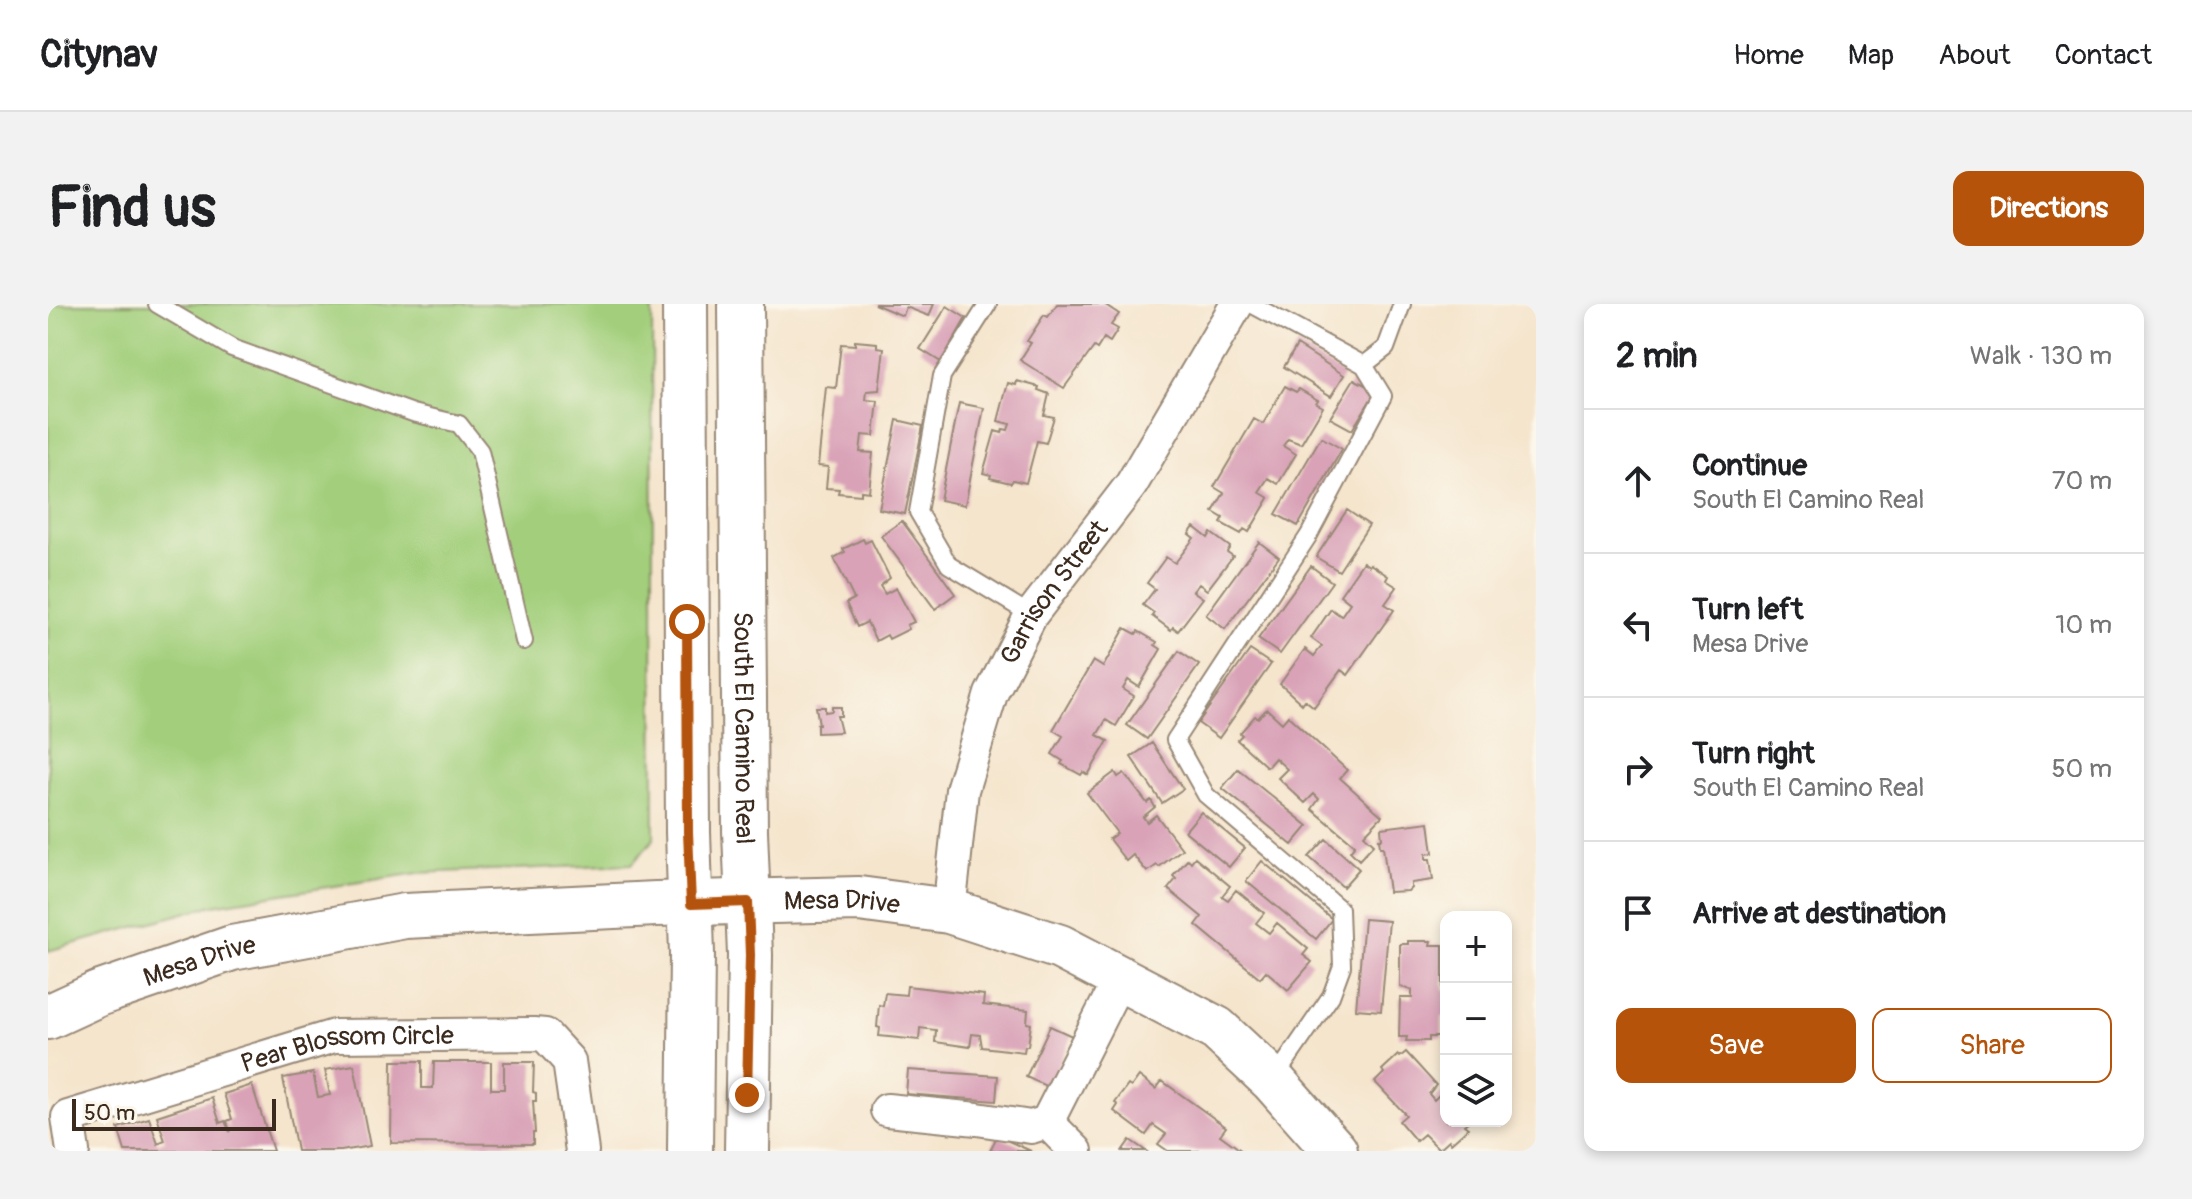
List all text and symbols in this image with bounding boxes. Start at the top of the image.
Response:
text: Citynav [40,31,158,79]
text: Home [1733,38,1804,73]
text: Map [1848,38,1894,73]
text: About [1938,38,2011,73]
text: Contact [2055,38,2152,73]
button: Directions [1953,171,2144,246]
text: Find us [48,174,216,243]
text: 2 min [1616,335,1698,378]
text: Walk · 130 m [1970,340,2112,372]
text: Continue [1692,447,1807,484]
icon: ahead [1616,459,1660,503]
text: 70 m [2052,465,2112,497]
text: South El Camino Real [1692,484,1924,516]
street label: Garrison Street [994,514,1115,670]
text: Turn left [1692,591,1803,628]
icon: left [1616,603,1660,647]
route start [669,604,705,640]
text: 10 m [2055,609,2112,641]
street label: South El Camino Real [726,612,761,845]
text: Mesa Drive [1692,628,1808,660]
text: Turn right [1692,735,1815,772]
icon: right [1616,747,1660,791]
text: 50 m [2051,753,2112,785]
text: South El Camino Real [1692,772,1924,804]
street label: Mesa Drive [783,884,902,921]
icon: arrive [1616,891,1660,935]
text: Arrive at destination [1692,895,1946,932]
map controls [1440,911,1512,1127]
button: + [1440,911,1512,983]
street label: Mesa Drive [139,929,258,994]
button: − [1440,983,1512,1055]
button: Save [1616,1008,1856,1083]
button: Share [1872,1008,2112,1083]
street label: Pear Blossom Circle [237,1020,454,1080]
button: layers [1440,1055,1512,1127]
route end [729,1077,765,1113]
scale bar [72,1095,276,1131]
text: 50 m [84,1099,135,1127]

